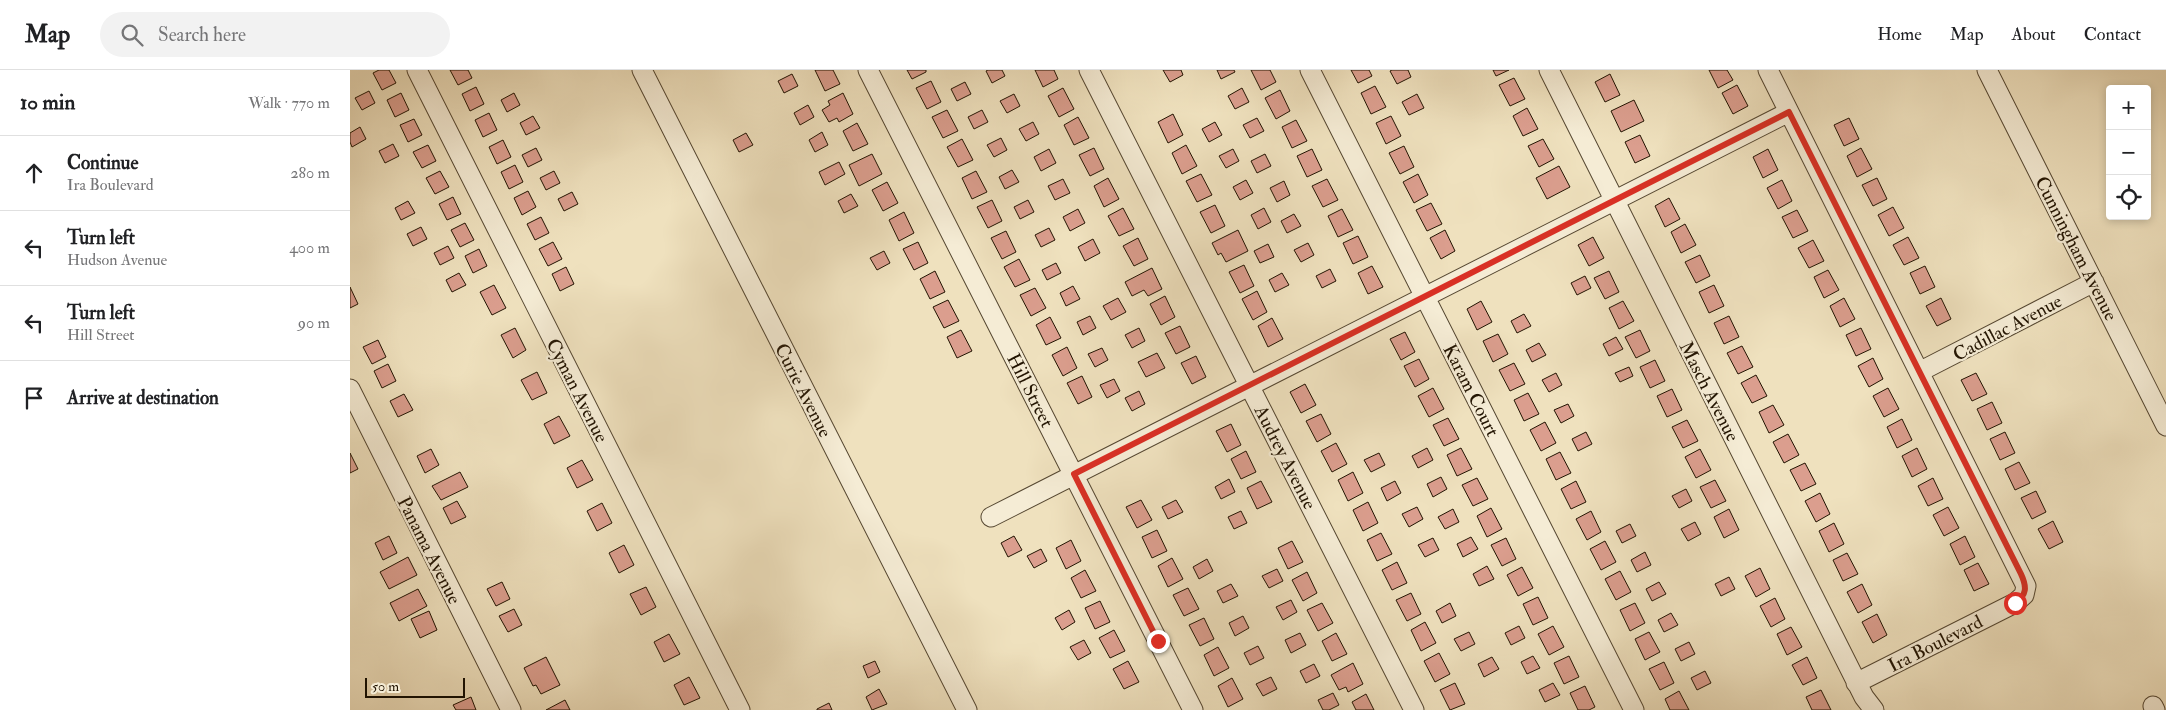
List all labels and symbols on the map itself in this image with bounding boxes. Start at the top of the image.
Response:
street label: Cunningham Avenue [2029,172,2123,325]
street label: Cadillac Avenue [1949,289,2066,367]
street label: Cyman Avenue [541,334,614,446]
street label: Masch Avenue [1674,337,1745,446]
street label: Curie Avenue [769,339,837,442]
street label: Karam Court [1438,340,1505,441]
street label: Hill Street [1001,349,1059,432]
street label: Audrey Avenue [1248,401,1322,514]
street label: Panama Avenue [392,493,467,608]
route start [2004,592,2027,615]
street label: Ira Boulevard [1884,610,1987,678]
route end [1147,630,1170,653]
scale bar [365,675,465,698]

